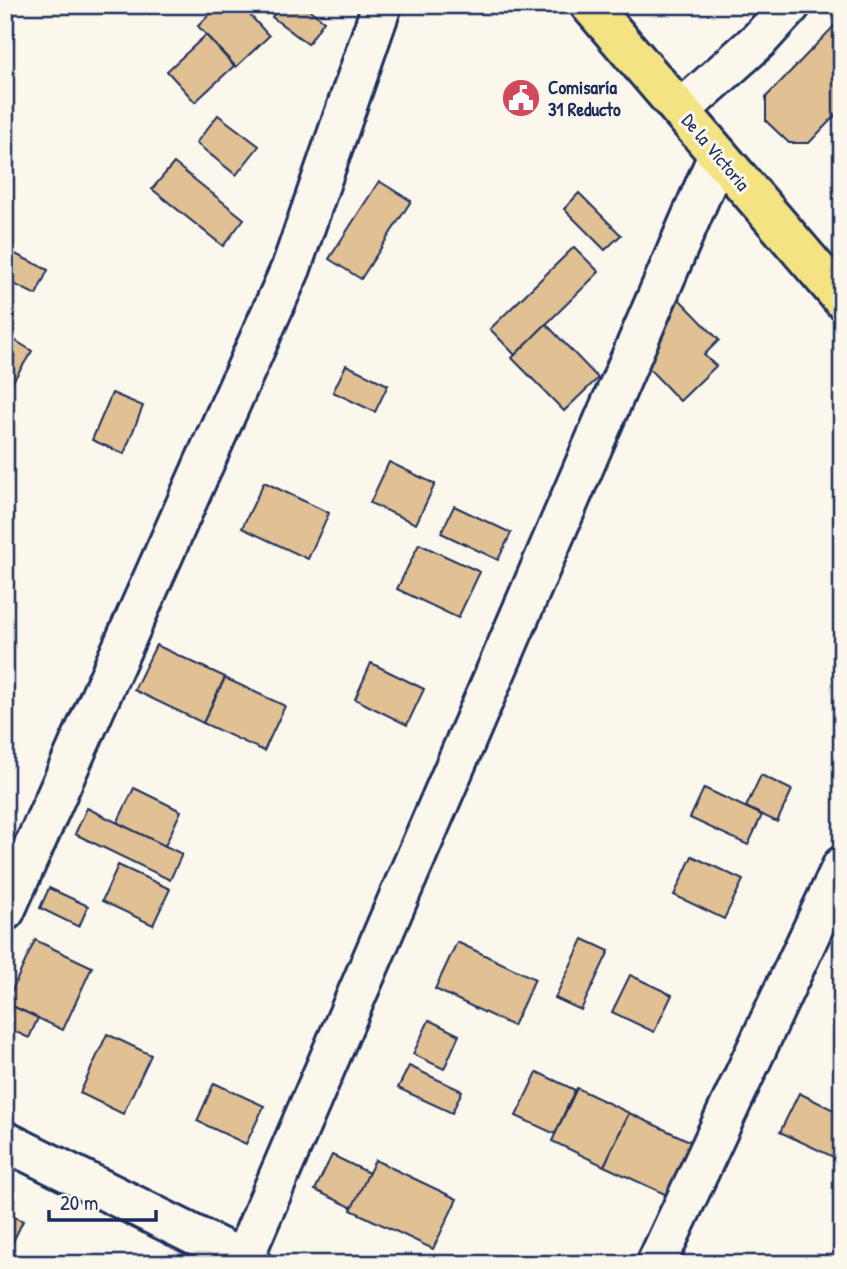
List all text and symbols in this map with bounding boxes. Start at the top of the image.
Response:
place label: Comisaría 31 Reducto [548,74,621,122]
public building icon: Comisaría 31 Reducto [500,77,542,119]
street label: De la Victoria [676,108,756,197]
scale bar [49,1178,156,1222]
text: 20 m [60,1188,98,1217]

